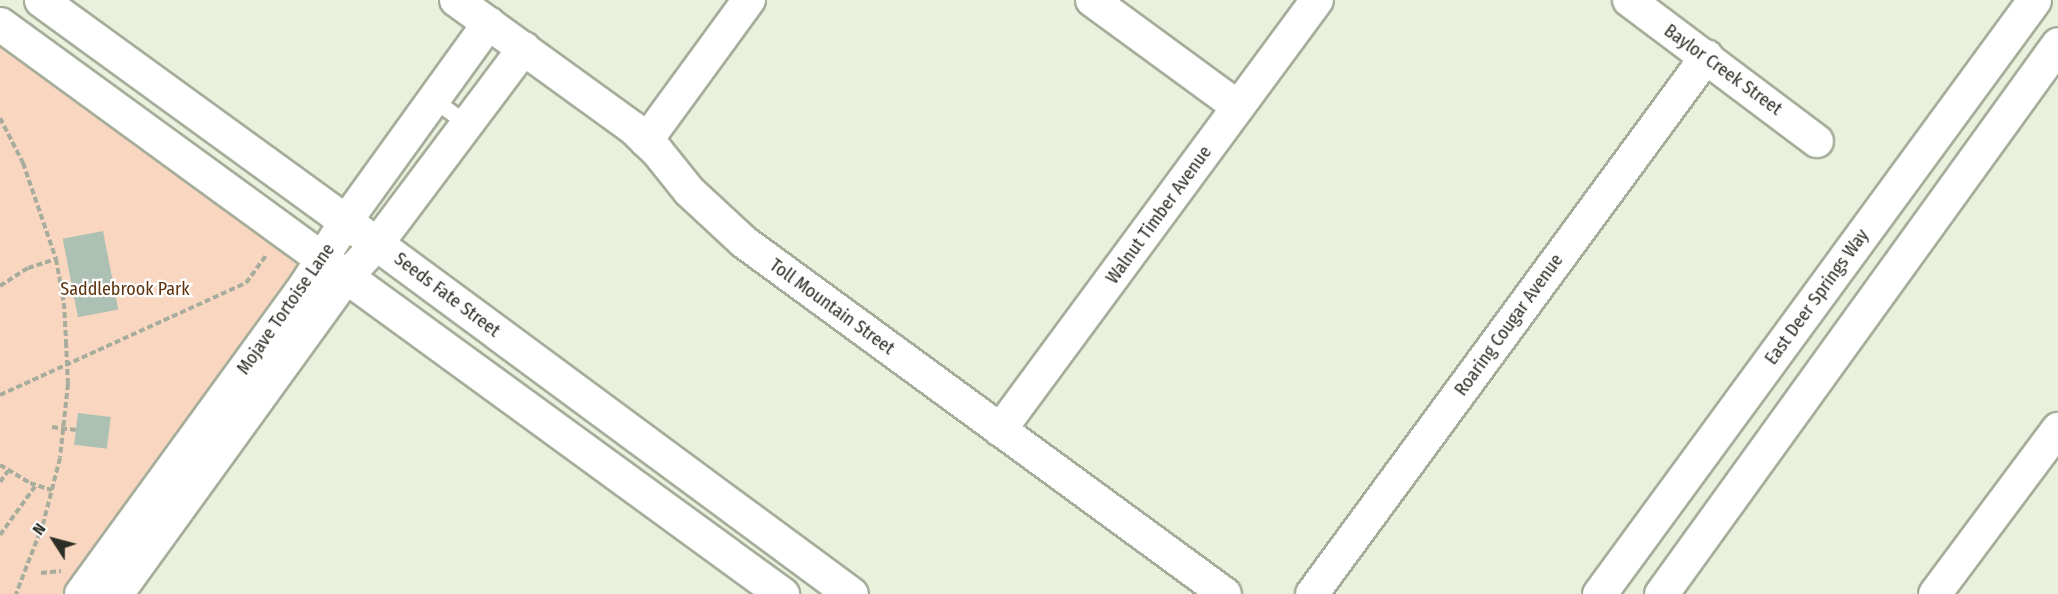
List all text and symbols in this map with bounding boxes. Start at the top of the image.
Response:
street label: Baylor Creek Street [1660,20,1786,120]
street label: Walnut Timber Avenue [1102,142,1216,288]
street label: East Deer Springs Way [1761,225,1873,369]
street label: Mojave Tortoise Lane [233,239,339,379]
street label: Seeds Fate Street [390,248,504,342]
street label: Roaring Cougar Avenue [1450,250,1568,400]
street label: Toll Mountain Street [765,255,899,359]
park label: Saddlebrook Park [60,278,190,300]
north arrow [24,510,84,570]
text: N [29,520,50,539]

